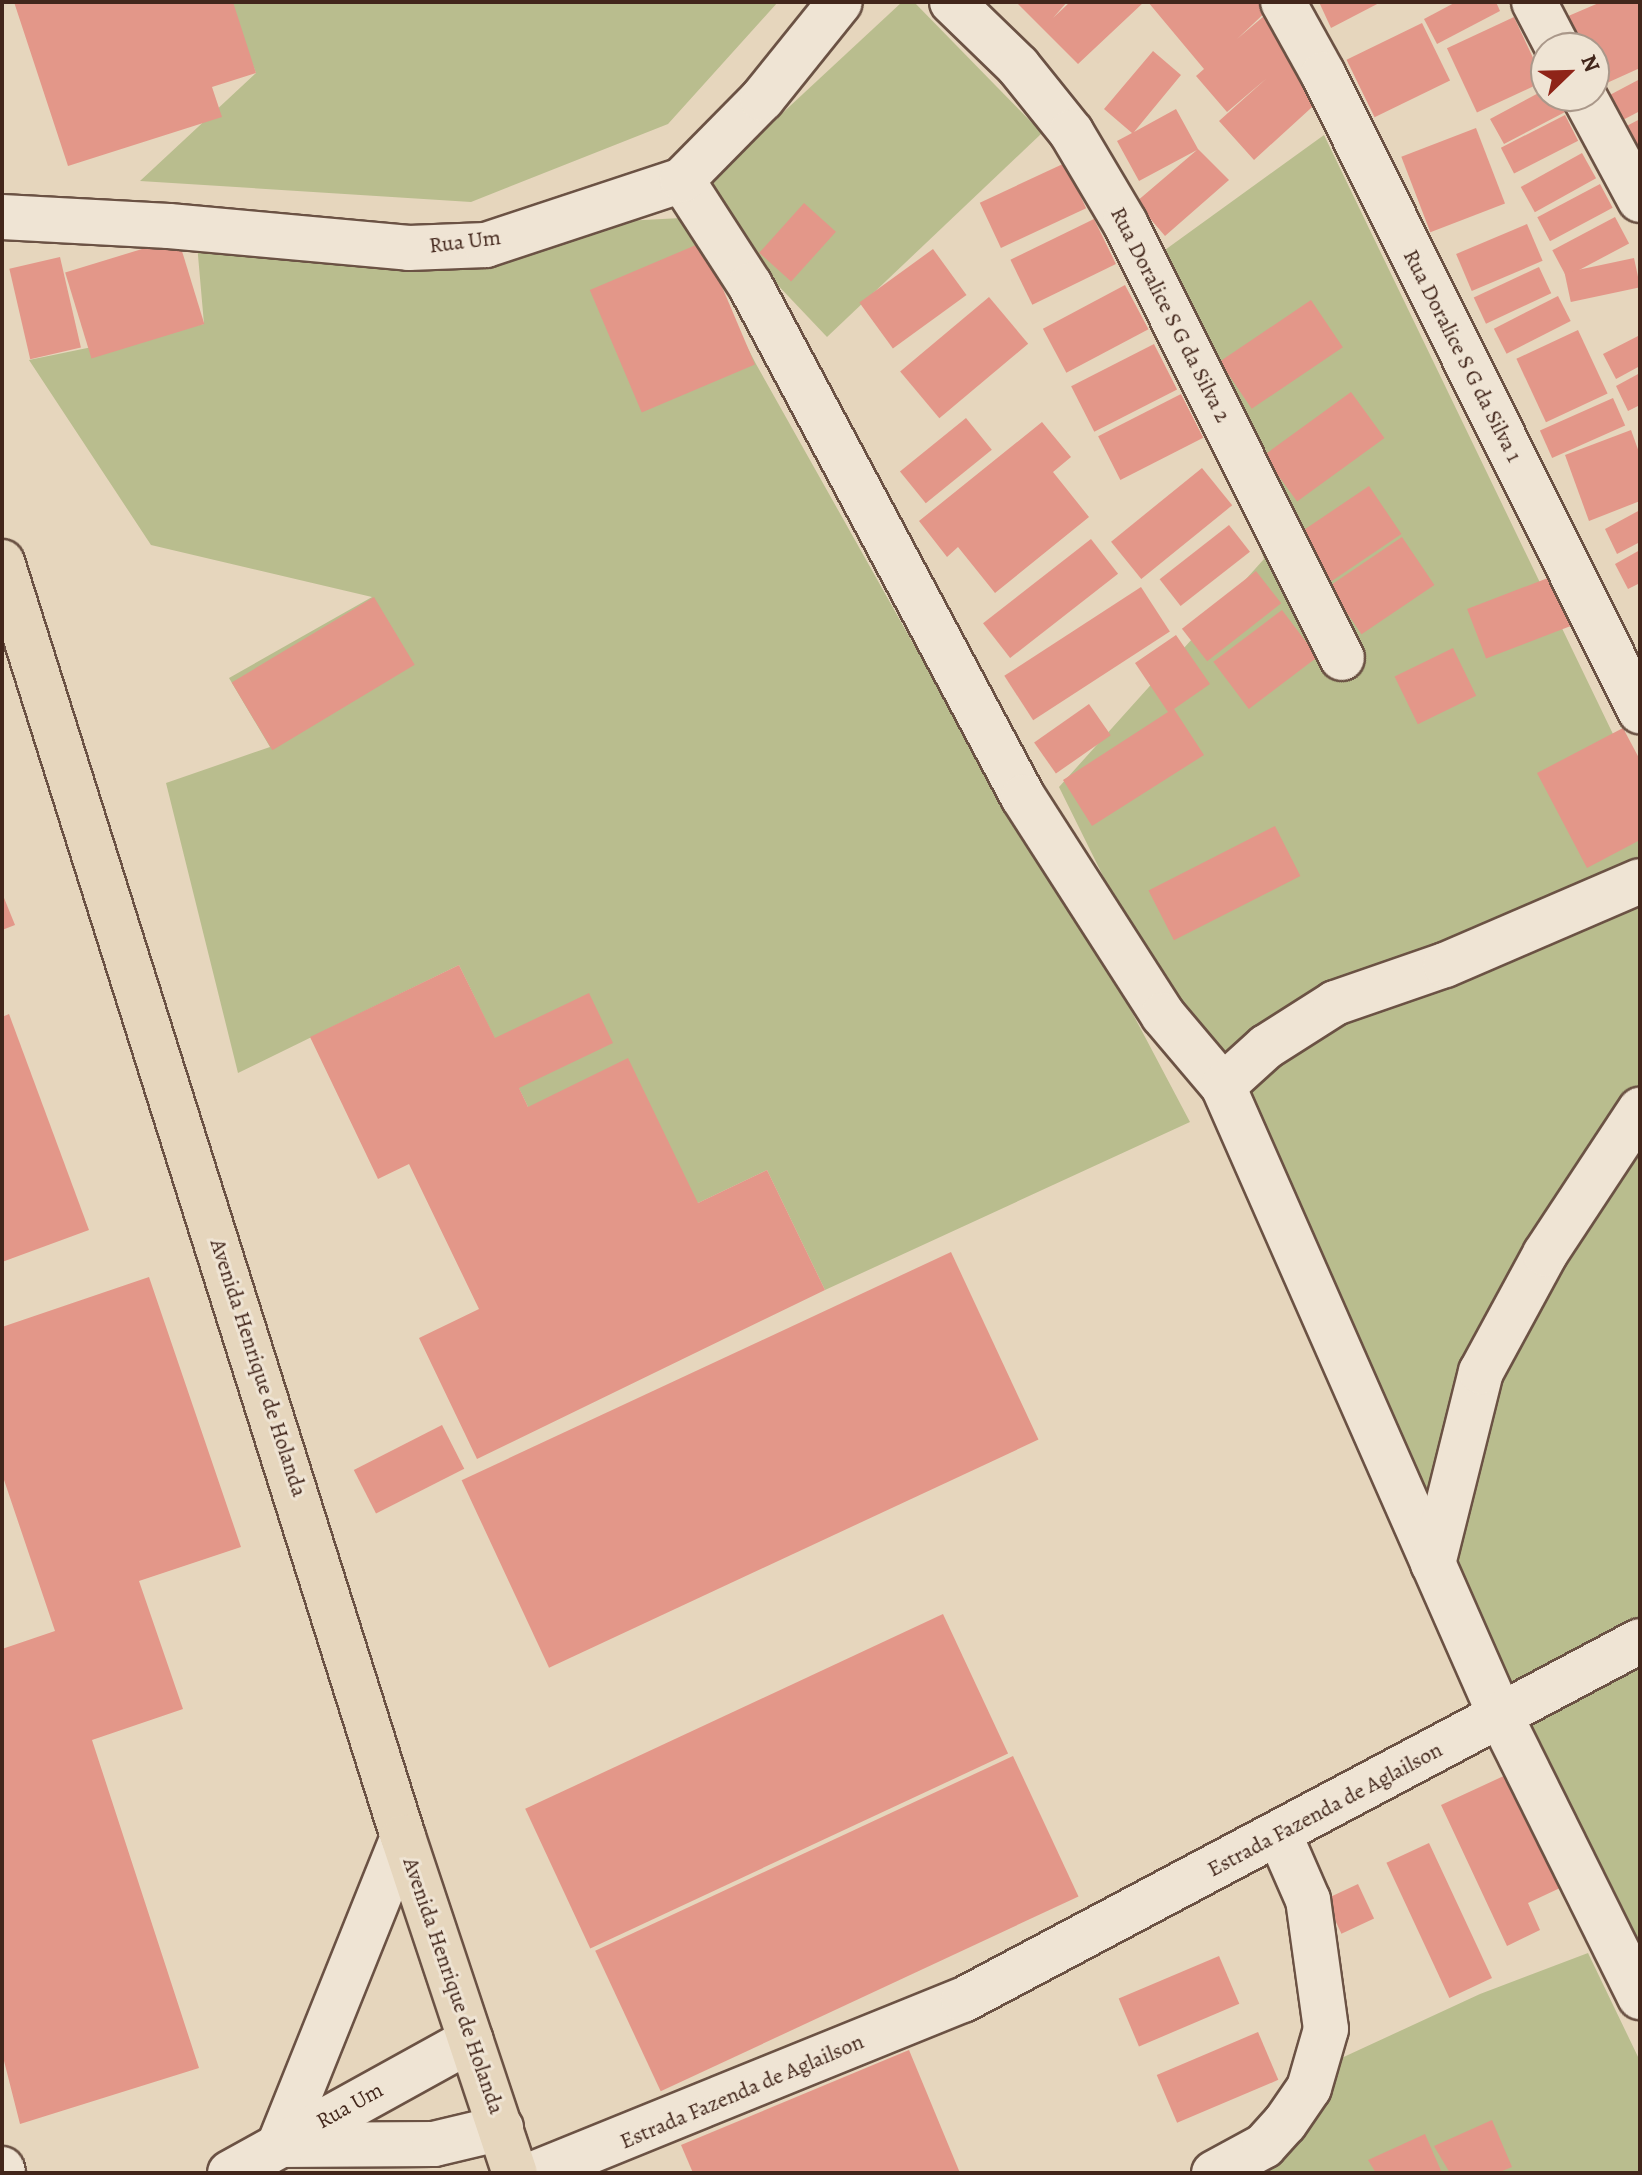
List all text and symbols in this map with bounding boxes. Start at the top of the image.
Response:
north arrow [1530,32,1610,112]
text: N [1573,50,1607,77]
street label: Rua Doralice S G da Silva 2 [1104,203,1236,427]
street label: Rua Um [428,225,502,259]
street label: Rua Doralice S G da Silva 1 [1397,245,1527,467]
street label: Avenida Henrique de Holanda [204,1236,312,1500]
street label: Estrada Fazenda de Aglailson [1203,1737,1447,1883]
street label: Avenida Henrique de Holanda [397,1854,509,2118]
street label: Estrada Fazenda de Aglailson [616,2029,868,2155]
street label: Rua Um [312,2077,388,2135]

